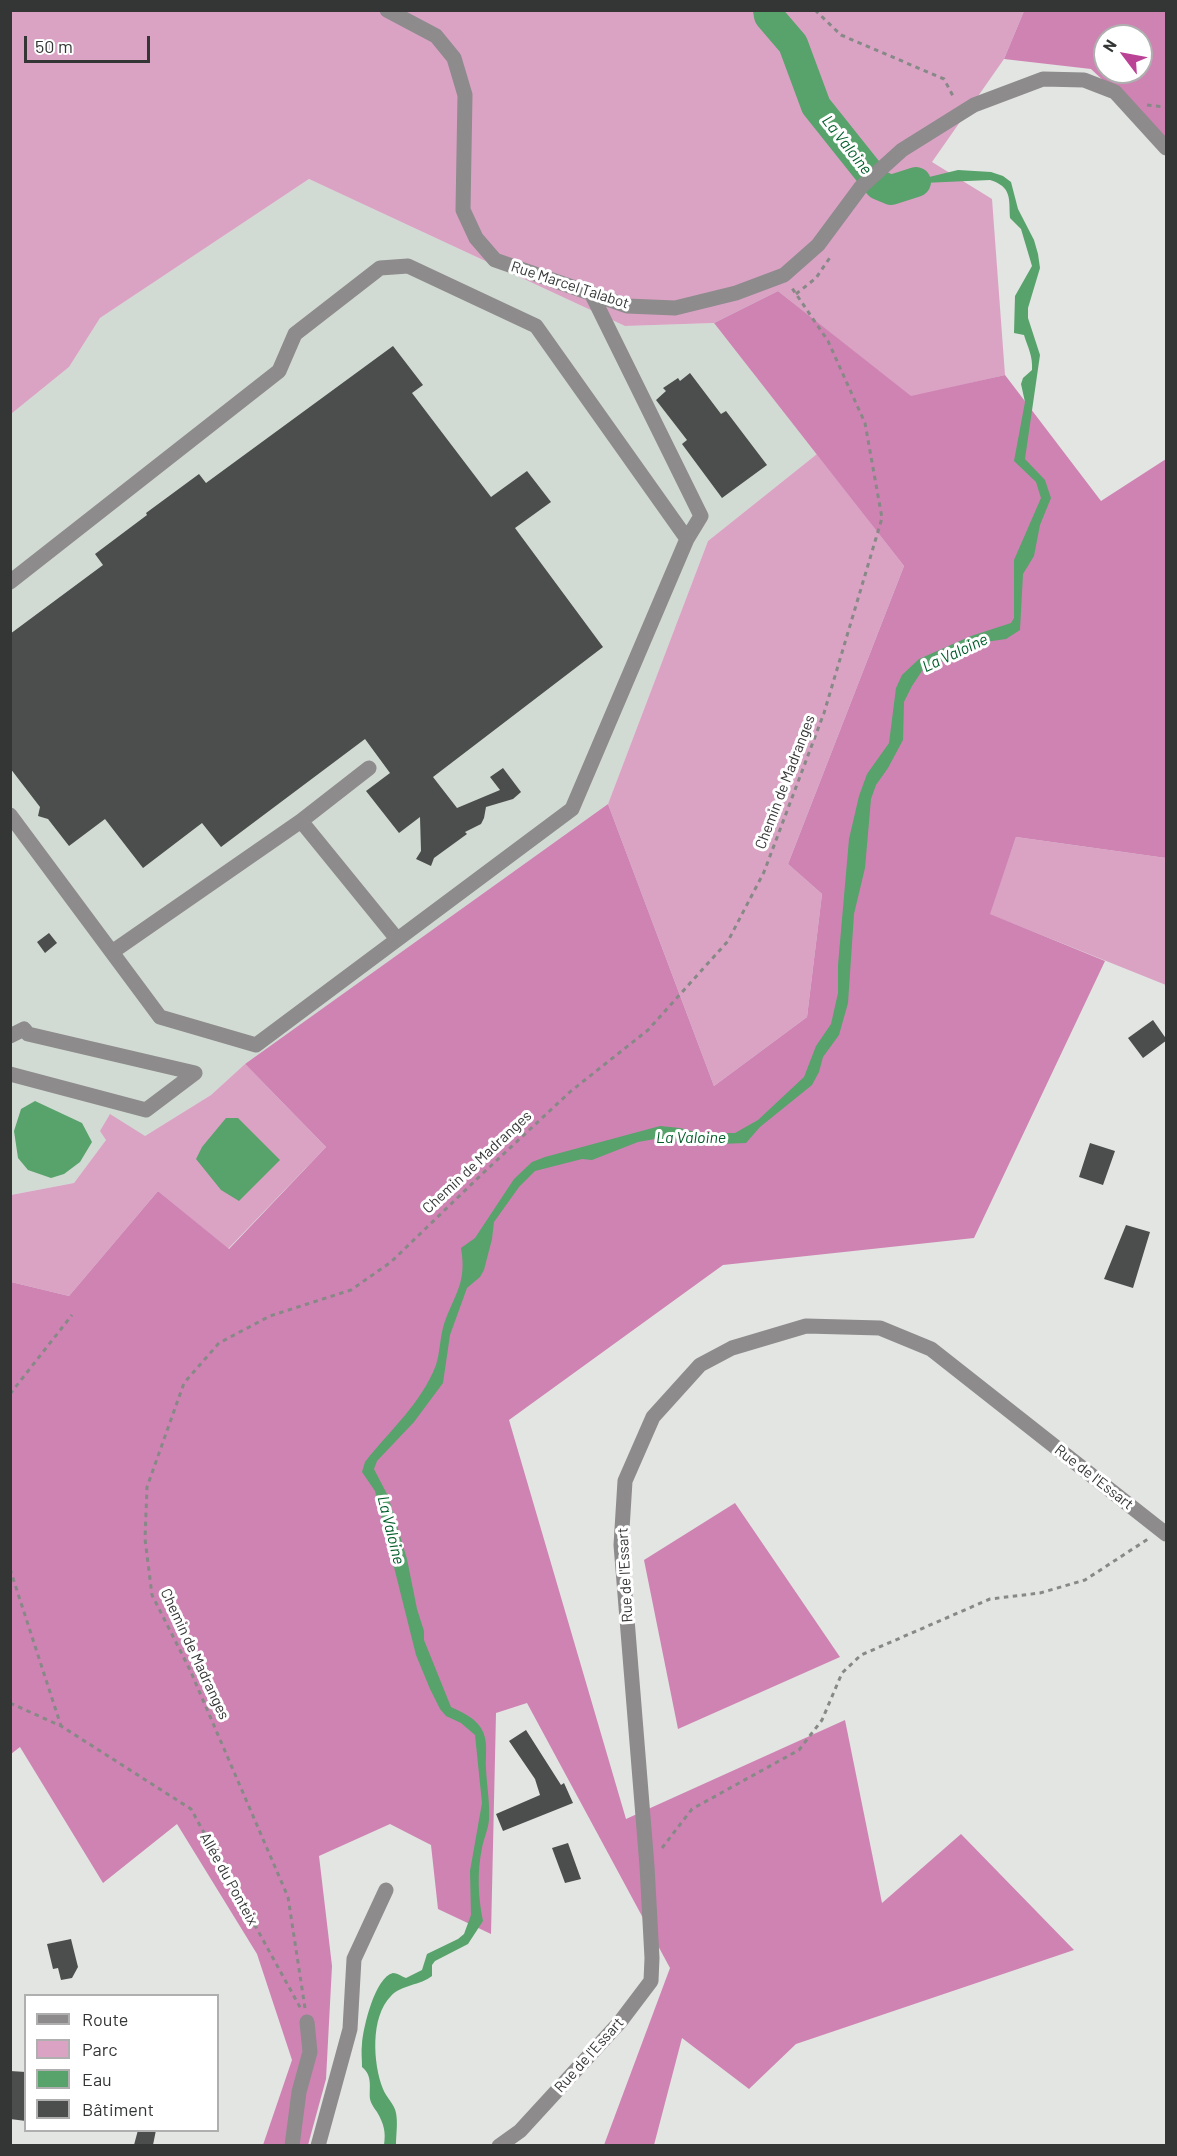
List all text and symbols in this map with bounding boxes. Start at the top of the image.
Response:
scale bar [27,24,153,62]
north arrow [1093,24,1153,84]
text: 50 m [35,35,73,57]
text: N [1098,36,1120,55]
water label: La Valoine [818,112,876,178]
street label: Rue Marcel Talabot [509,257,631,313]
water label: La Valoine [919,630,991,676]
street label: Chemin de Madranges [751,712,819,852]
street label: Chemin de Madranges [419,1107,535,1217]
water label: La Valoine [656,1128,726,1148]
street label: Rue de l'Essart [1051,1441,1137,1513]
water label: La Valoine [373,1494,409,1566]
street label: Rue de l'Essart [614,1527,636,1623]
street label: Chemin de Madranges [157,1586,233,1722]
street label: Allée du Ponteix [196,1829,262,1929]
legend [24,1994,219,2132]
text: Route [82,2008,128,2030]
street label: Rue de l'Essart [551,2014,627,2096]
text: Parc [82,2038,118,2060]
text: Eau [82,2068,112,2090]
text: Bâtiment [82,2098,154,2120]

